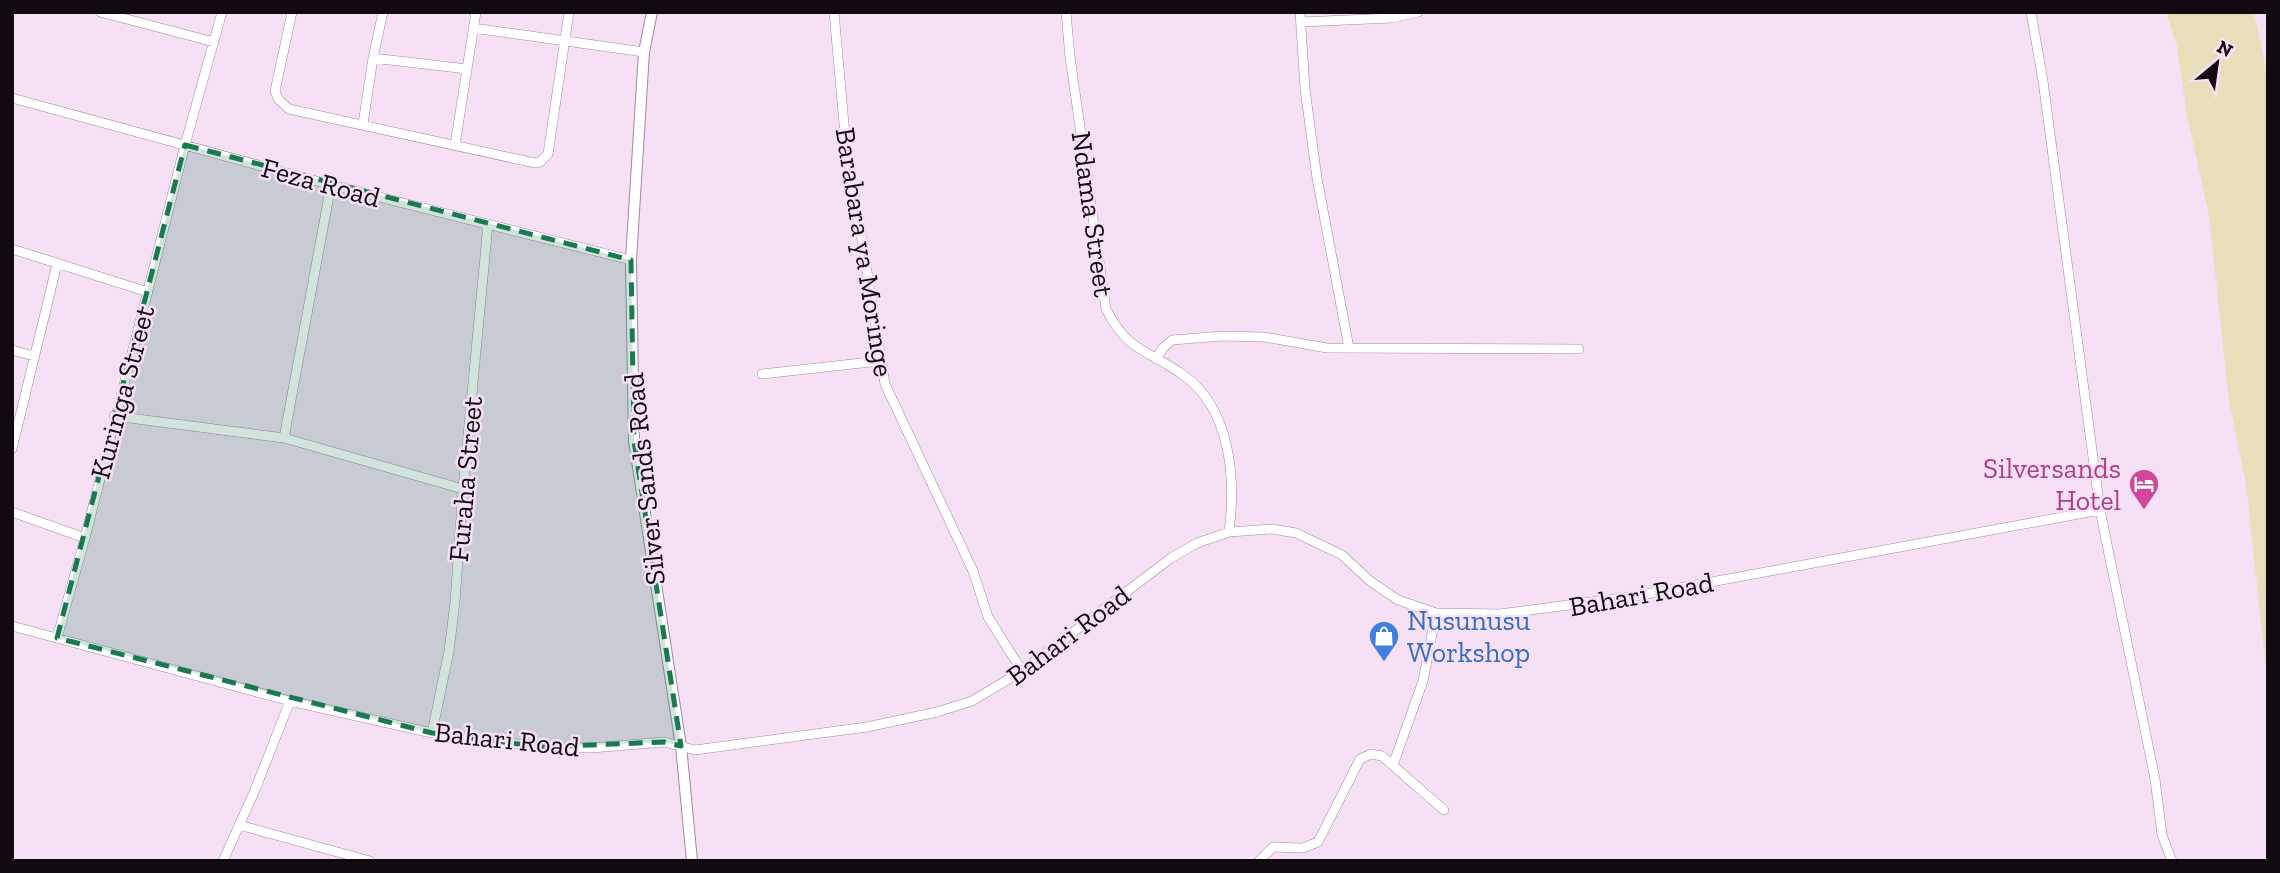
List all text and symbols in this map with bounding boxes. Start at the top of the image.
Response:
north arrow [2182,28,2252,98]
text: N [2213,35,2237,62]
street label: Barabara ya Moringe [829,125,901,379]
street label: Ndama Street [1065,129,1121,300]
street label: Feza Road [258,151,384,214]
street label: Kuringa Street [83,301,162,482]
street label: Silver Sands Road [617,371,672,587]
street label: Furaha Street [442,394,489,563]
place label: Silversands Hotel [1983,452,2121,517]
hotel icon: Silversands Hotel [2127,467,2161,511]
street label: Bahari Road [1566,566,1716,623]
street label: Bahari Road [1000,578,1136,692]
place label: Nusunusu Workshop [1407,604,1531,669]
shop icon: Nusunusu Workshop [1367,619,1401,663]
street label: Bahari Road [433,715,581,764]

